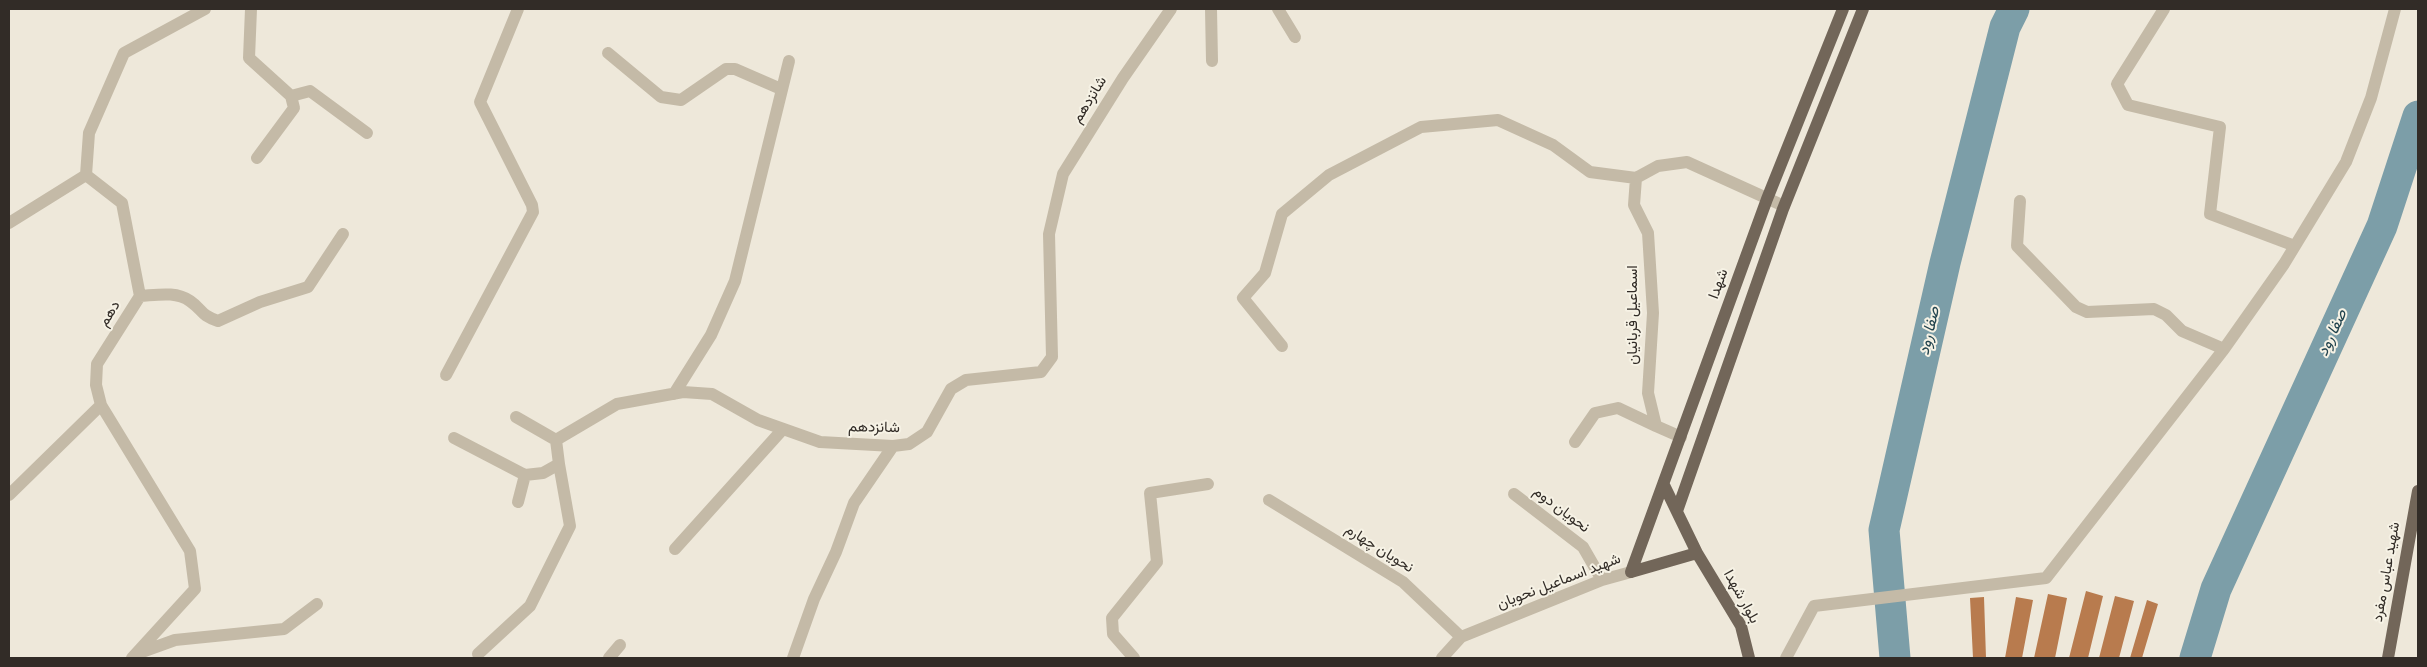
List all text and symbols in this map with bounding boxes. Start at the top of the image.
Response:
street label: شانزدهم [1069,73,1111,127]
street label: اسماعیل قربانیان [1624,265,1642,365]
street label: شهدا [1705,266,1733,302]
street label: دهم [95,298,125,330]
water label: صفا رود [1915,305,1945,357]
water label: صفا رود [2314,307,2352,359]
street label: شانزدهم [848,419,900,437]
street label: نحویان دوم [1529,483,1593,537]
street label: نحویان چهارم [1341,521,1417,577]
street label: شهید عباس مفرد [2369,521,2405,623]
street label: شهید اسماعیل نحویان [1495,550,1623,614]
street label: بلوار شهدا [1719,567,1763,627]

